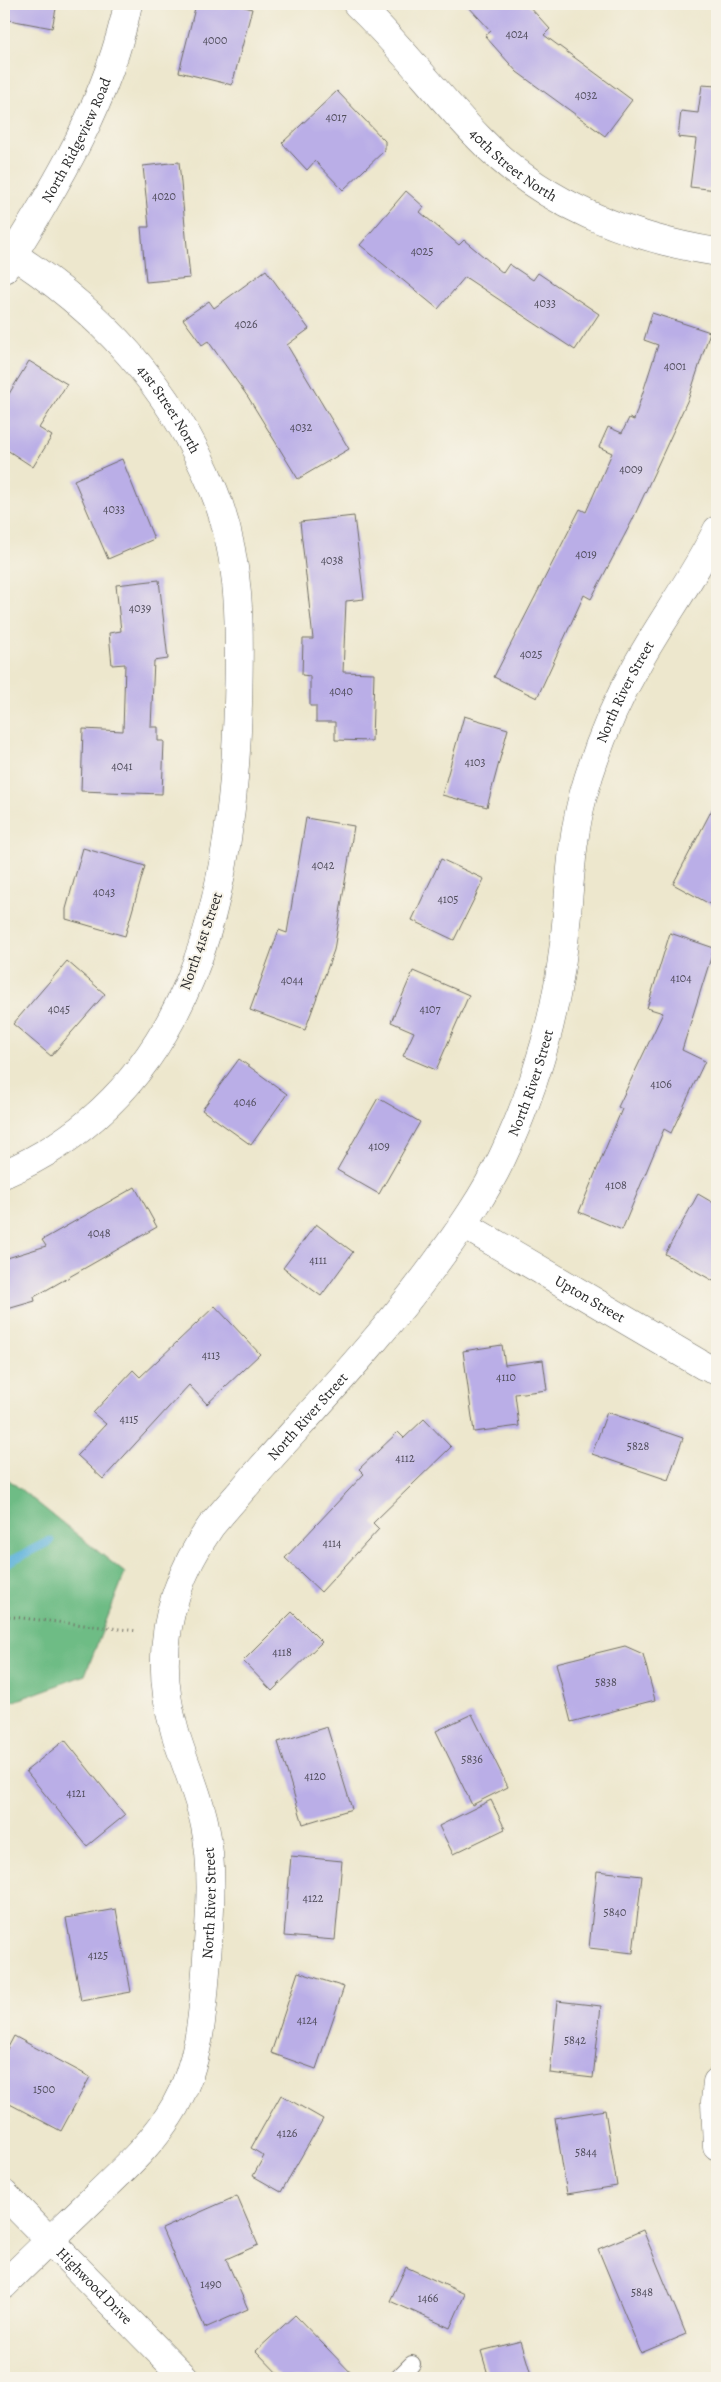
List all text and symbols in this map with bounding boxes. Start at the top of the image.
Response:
house number: 4024 [506,26,529,42]
house number: 4000 [203,32,227,48]
street label: North Ridgeview Road [37,74,116,206]
house number: 4032 [575,87,598,103]
house number: 4017 [326,109,347,125]
street label: 40th Street North [465,124,561,206]
house number: 4020 [152,188,176,204]
house number: 4025 [411,243,433,259]
house number: 4033 [534,295,556,311]
house number: 4026 [234,316,258,332]
house number: 4001 [664,358,686,374]
street label: 41st Street North [132,360,205,457]
house number: 4032 [290,419,313,435]
house number: 4009 [619,461,643,477]
house number: 4033 [103,501,125,517]
house number: 4019 [575,546,597,562]
house number: 4038 [321,552,343,568]
house number: 4039 [129,600,151,616]
street label: North River Street [591,637,659,746]
house number: 4025 [520,646,542,662]
house number: 4040 [329,683,353,699]
house number: 4103 [465,754,485,770]
house number: 4041 [111,758,133,774]
house number: 4042 [312,857,335,873]
house number: 4043 [93,884,115,900]
street label: North 41st Street [175,889,227,993]
house number: 4105 [437,891,459,907]
house number: 4104 [670,970,692,986]
house number: 4044 [281,972,304,988]
house number: 4045 [48,1001,70,1017]
house number: 4107 [420,1001,441,1017]
street label: North River Street [503,1027,558,1139]
house number: 4106 [650,1076,672,1092]
house number: 4046 [234,1094,257,1110]
house number: 4109 [368,1138,390,1154]
house number: 4108 [605,1177,627,1193]
house number: 4048 [87,1225,111,1241]
house number: 4111 [309,1252,327,1268]
street label: Upton Street [551,1270,629,1327]
house number: 4113 [202,1347,220,1363]
street label: North River Street [263,1368,352,1465]
house number: 4110 [496,1369,516,1385]
house number: 4115 [120,1411,138,1427]
house number: 5828 [627,1438,649,1454]
house number: 4112 [395,1450,415,1466]
house number: 4114 [322,1535,342,1551]
house number: 4118 [272,1644,292,1660]
house number: 5838 [595,1674,617,1690]
house number: 5836 [461,1751,483,1767]
house number: 4120 [304,1768,326,1784]
house number: 4121 [66,1785,86,1801]
street label: North River Street [197,1846,221,1960]
house number: 4122 [303,1890,324,1906]
house number: 5840 [604,1904,626,1920]
house number: 4125 [88,1947,108,1963]
house number: 4124 [297,2012,318,2028]
house number: 5842 [564,2032,586,2048]
house number: 1500 [33,2081,55,2097]
house number: 4126 [277,2125,298,2141]
house number: 5844 [575,2144,597,2160]
street label: Highwood Drive [52,2243,137,2329]
house number: 1490 [200,2276,222,2292]
house number: 5848 [631,2284,653,2300]
house number: 1466 [418,2290,439,2306]

